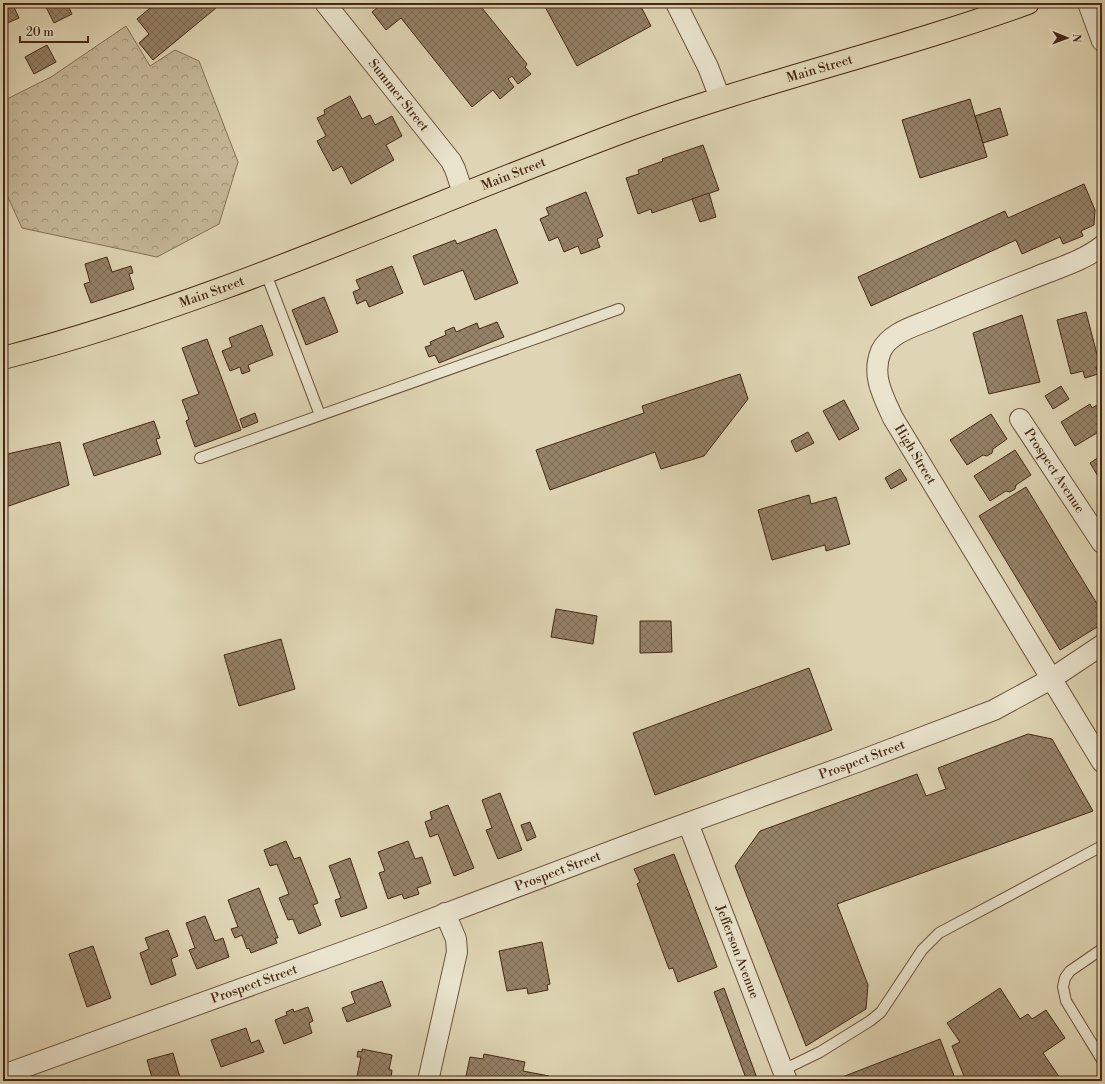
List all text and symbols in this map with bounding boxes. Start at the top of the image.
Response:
scale bar [20,18,88,44]
north arrow [1047,18,1087,58]
text: 20 m [26,25,54,40]
text: N [1069,34,1083,43]
street label: Main Street [785,51,855,86]
street label: Summer Street [365,56,432,135]
street label: Main Street [479,154,548,194]
street label: Main Street [177,273,247,311]
street label: High Street [891,422,940,488]
street label: Prospect Avenue [1020,425,1088,516]
street label: Prospect Street [817,736,908,783]
street label: Prospect Street [513,848,603,895]
street label: Jefferson Avenue [712,902,763,1001]
street label: Prospect Street [209,961,300,1007]

